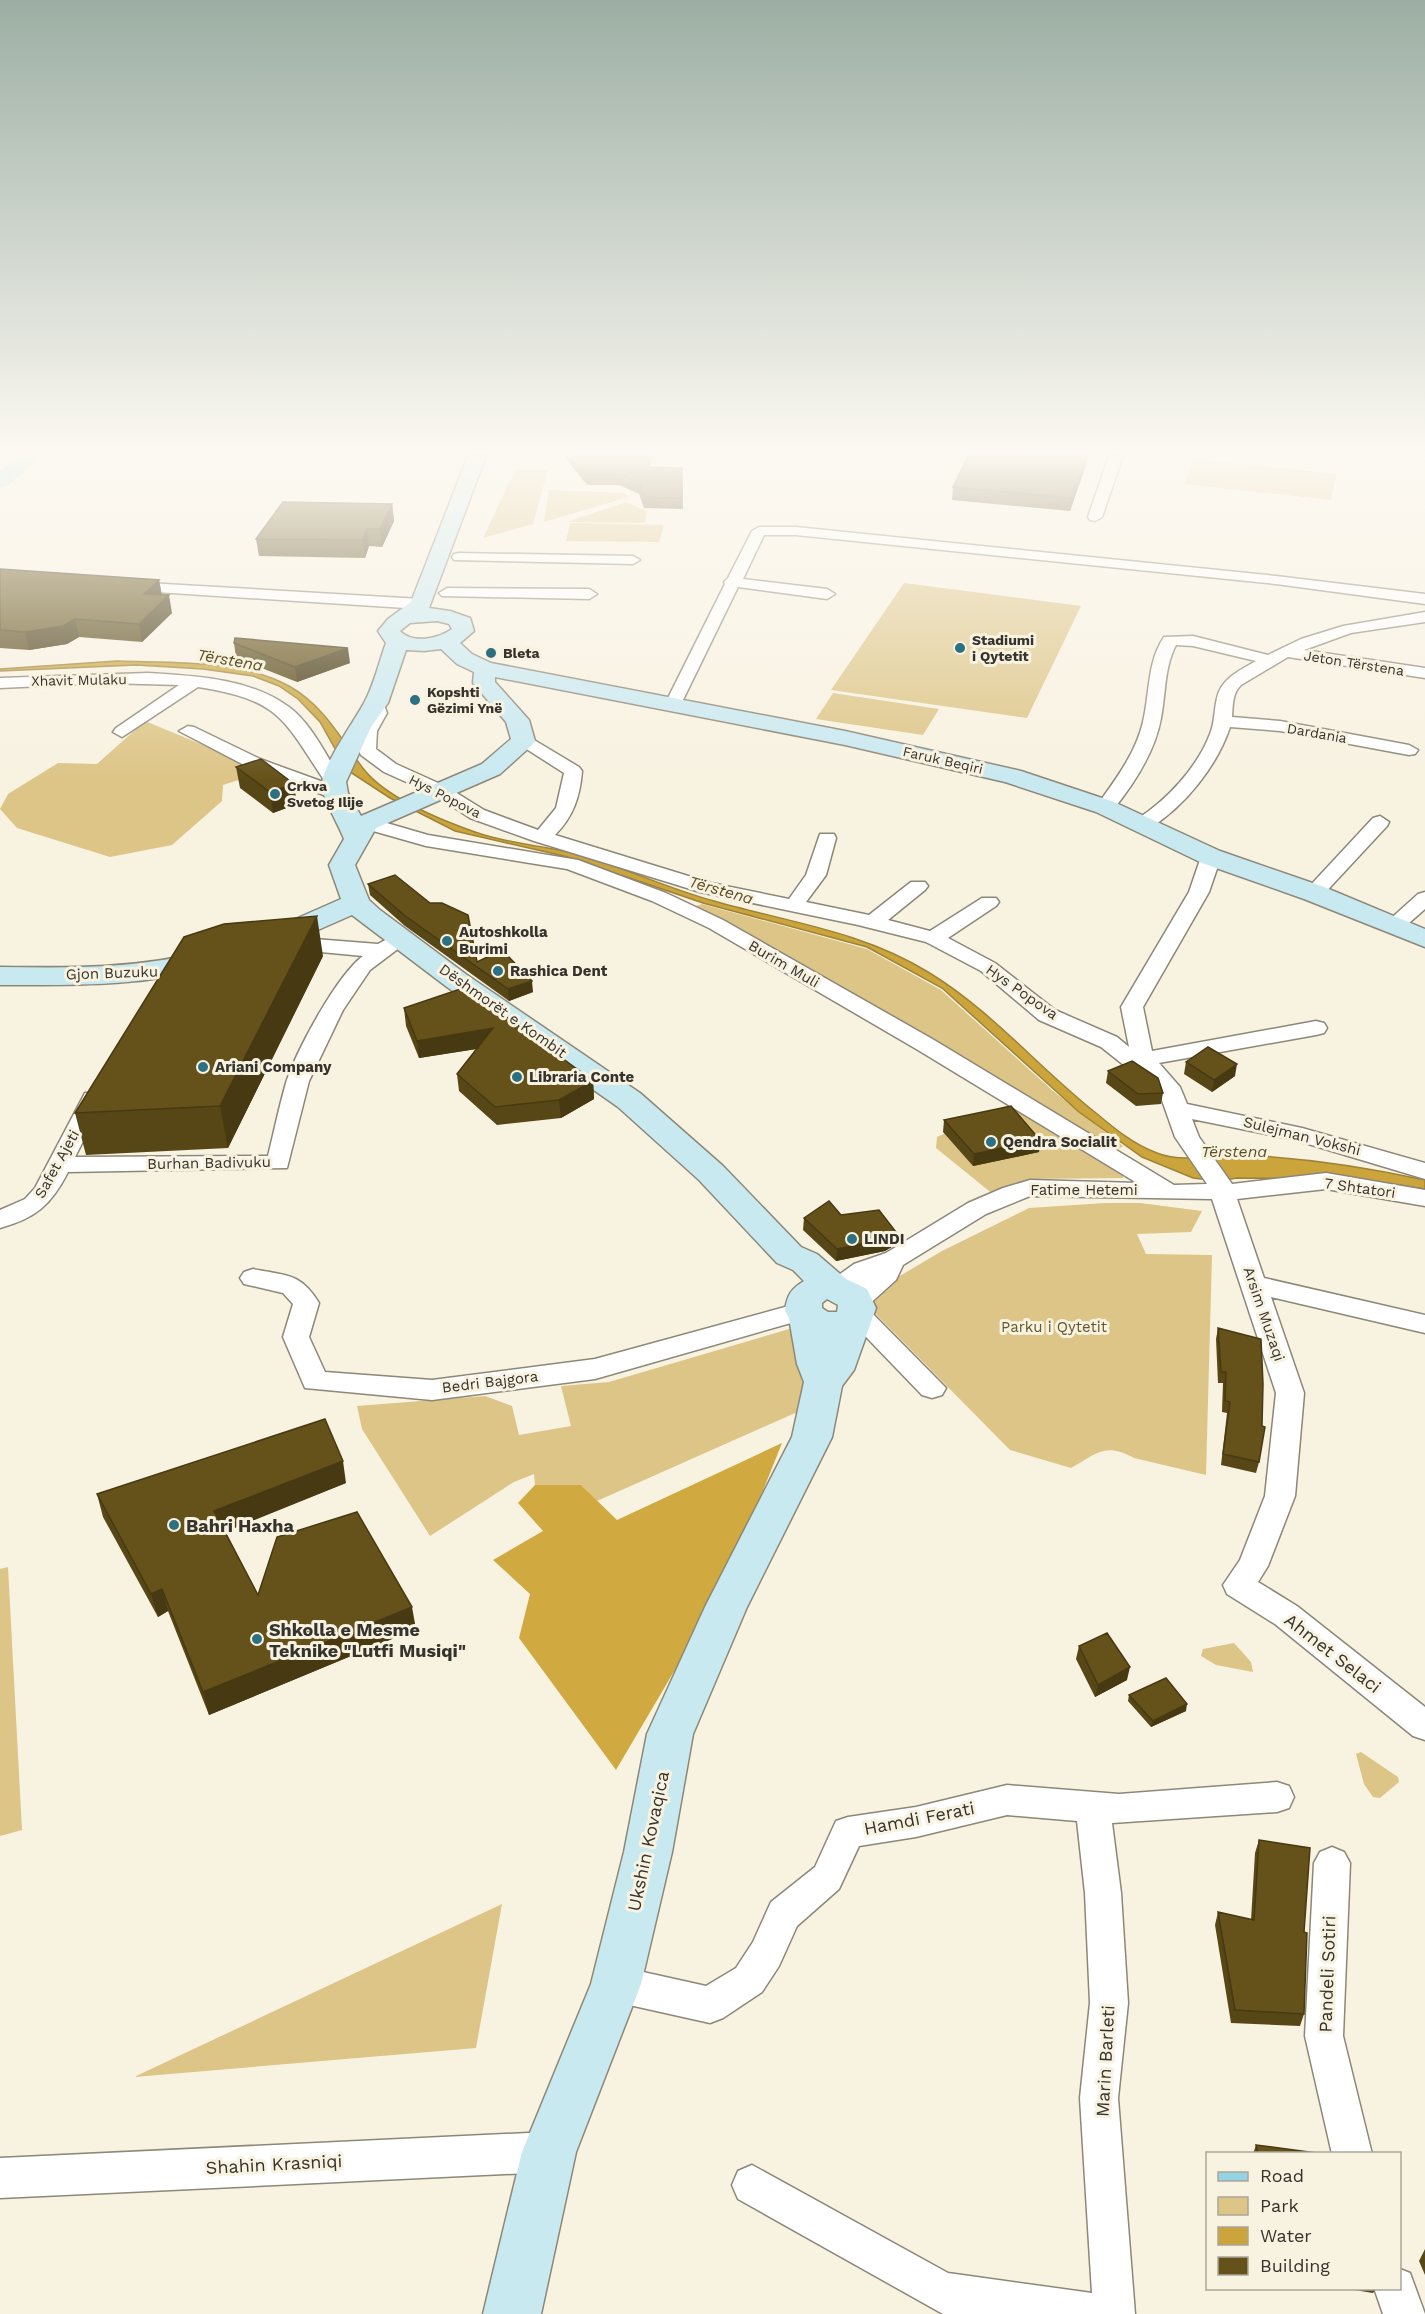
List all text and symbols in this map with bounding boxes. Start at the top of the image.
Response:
place label: Stadiumi i Qytetit [972,632,1034,664]
marker: Stadiumi i Qytetit [953,641,967,655]
water label: Tërstena [196,645,264,675]
place label: Bleta [503,645,540,661]
marker: Bleta [484,646,498,660]
street label: Jeton Tërstena [1303,647,1405,679]
street label: Xhavit Mulaku [31,671,127,689]
place label: Kopshti Gëzimi Ynë [427,684,502,716]
marker: Kopshti Gëzimi Ynë [408,693,422,707]
street label: Dardania [1286,720,1348,746]
street label: Faruk Beqiri [901,743,985,777]
street label: Hys Popova [406,771,484,821]
place label: Crkva Svetog Ilije [287,778,363,810]
marker: Crkva Svetog Ilije [268,787,282,801]
water label: Tërstena [687,872,756,908]
place label: Autoshkolla Burimi [459,923,548,958]
marker: Autoshkolla Burimi [440,934,454,948]
street label: Burim Muli [745,936,823,992]
street label: Dëshmorët e Kombit [436,960,571,1062]
street label: Hys Popova [982,961,1062,1024]
street label: Gjon Buzuku [66,962,158,984]
place label: Rashica Dent [510,962,608,980]
marker: Rashica Dent [491,964,505,978]
place label: Ariani Company [215,1058,332,1076]
marker: Ariani Company [196,1060,210,1074]
place label: Libraria Conte [529,1068,635,1086]
marker: Libraria Conte [510,1070,524,1084]
street label: Sulejman Vokshi [1241,1113,1363,1159]
street label: Safet Ajeti [31,1127,83,1201]
place label: Qendra Socialit [1003,1133,1117,1151]
marker: Qendra Socialit [984,1135,998,1149]
water label: Tërstena [1201,1142,1267,1161]
street label: Burhan Badivuku [147,1153,271,1173]
street label: 7 Shtatori [1323,1174,1397,1202]
street label: Fatime Hetemi [1030,1181,1138,1199]
place label: LINDI [864,1230,904,1248]
marker: LINDI [845,1232,859,1246]
street label: Arsim Muzaqi [1239,1264,1289,1364]
park label: Parku i Qytetit [1001,1318,1108,1336]
street label: Bedri Bajgora [441,1367,540,1397]
place label: Bahri Haxha [186,1515,295,1536]
marker: Bahri Haxha [167,1518,181,1532]
street label: Ahmet Selaci [1281,1609,1385,1697]
place label: Shkolla e Mesme Teknike "Lutfi Musiqi" [269,1619,466,1661]
marker: Shkolla e Mesme Teknike "Lutfi Musiqi" [250,1632,264,1646]
street label: Ukshin Kovaqica [623,1769,673,1913]
street label: Hamdi Ferati [862,1797,976,1839]
street label: Pandeli Sotiri [1314,1915,1340,2033]
street label: Marin Barleti [1092,2004,1118,2118]
street label: Shahin Krasniqi [205,2150,343,2178]
legend [1206,2152,1401,2290]
text: Road [1260,2165,1304,2186]
text: Park [1260,2195,1299,2216]
text: Water [1260,2225,1312,2246]
text: Building [1260,2255,1330,2276]

